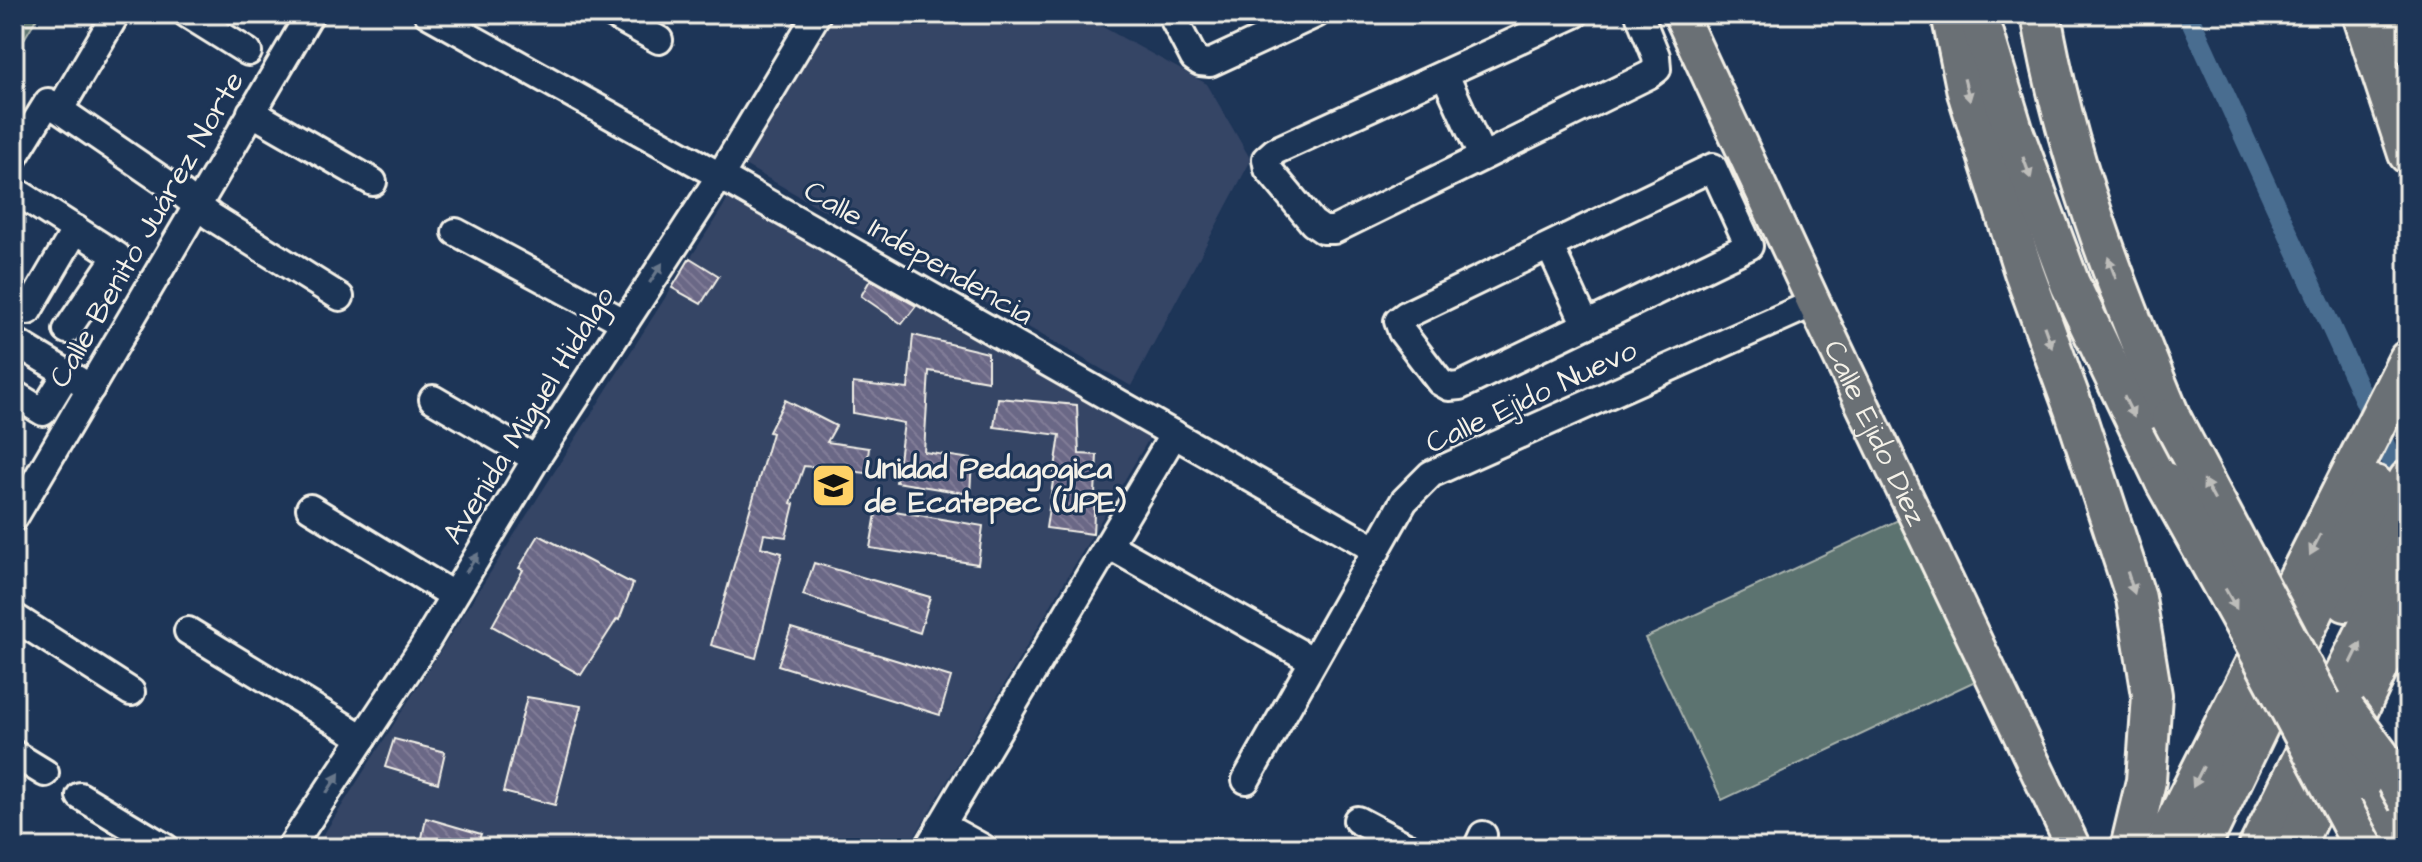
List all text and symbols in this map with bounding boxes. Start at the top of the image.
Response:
street label: Calle Benito Juárez Norte [39,64,255,395]
one-way arrow [1961,78,1973,103]
one-way arrow [2022,156,2034,180]
street label: Calle Independencia [796,170,1041,336]
one-way arrow [2105,255,2117,279]
one-way arrow [648,262,663,283]
street label: Avenida Miguel Hidalgo [432,279,626,553]
one-way arrow [2042,325,2054,349]
street label: Calle Ejido Nuevo [1419,329,1644,464]
street label: Calle Ejido Diez [1813,333,1937,533]
one-way arrow [2122,396,2136,419]
place label: Unidad Pedagogica de Ecatepec (UPE) [864,448,1127,525]
school or university icon: Unidad Pedagogica de Ecatepec (UPE) [810,461,858,509]
one-way arrow [2202,478,2215,501]
one-way arrow [2309,533,2322,556]
one-way arrow [465,552,479,574]
one-way arrow [2126,572,2138,596]
one-way arrow [2224,588,2237,611]
one-way arrow [2349,641,2362,664]
one-way arrow [2191,765,2205,788]
one-way arrow [325,772,340,794]

